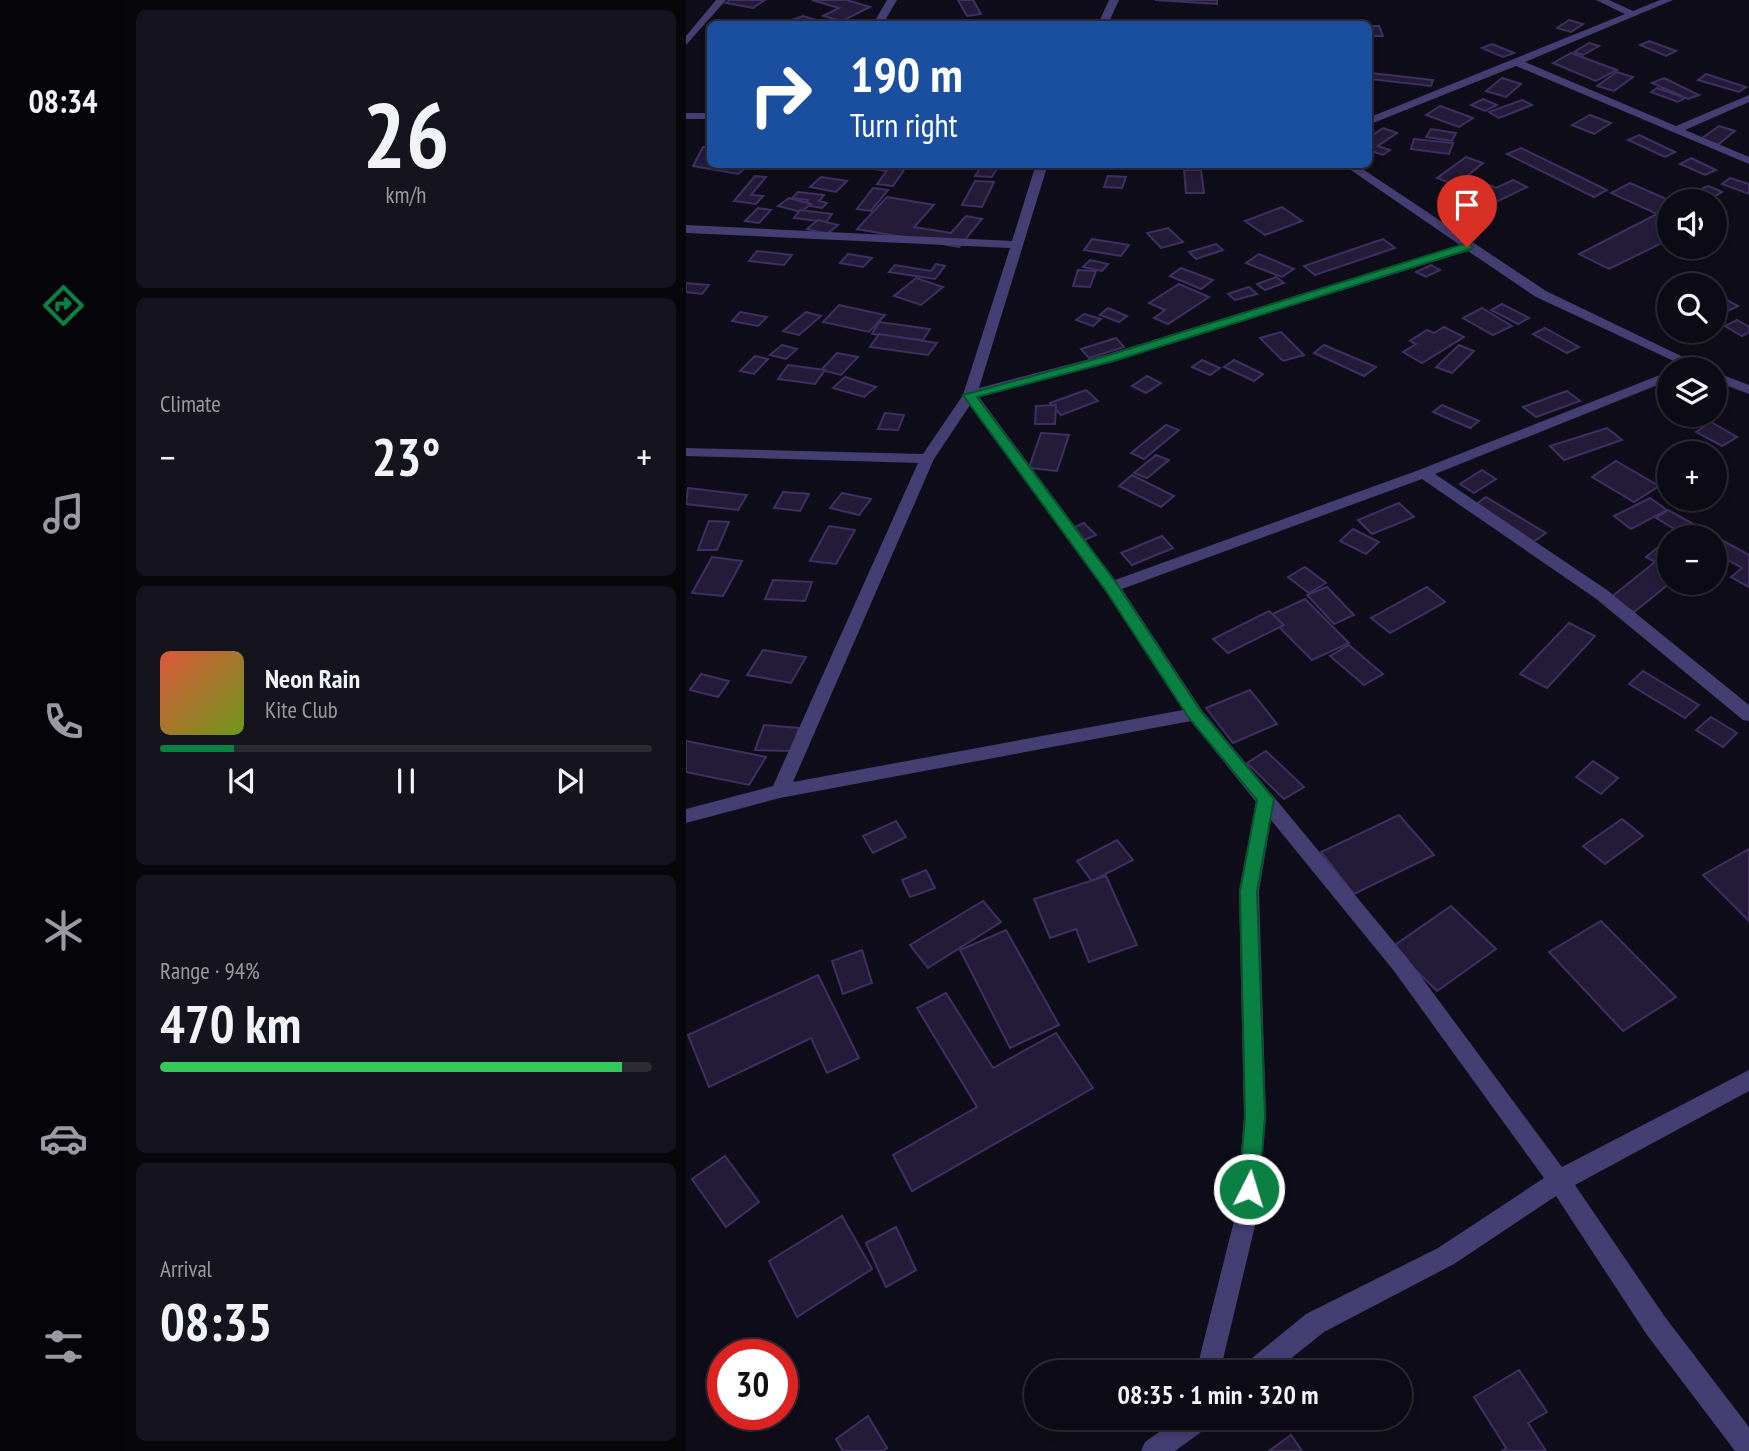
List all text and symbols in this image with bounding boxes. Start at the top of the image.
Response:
text: 190 m [850,42,963,106]
icon: right [735,49,826,140]
text: 26 [363,75,450,193]
text: 08:34 [28,80,98,122]
text: Turn right [850,104,958,146]
pin [1437,175,1497,247]
text: km/h [386,180,426,209]
icon: arrive [1448,186,1486,224]
map controls [1657,189,1727,595]
button: sound [1657,189,1727,259]
button: search [1657,273,1727,343]
icon: directions [39,281,88,330]
button: layers [1657,357,1727,427]
text: Climate [160,389,221,418]
text: 23° [372,423,440,490]
text: − [160,432,176,481]
text: + [636,432,652,481]
button: + [1657,441,1727,511]
icon: music [39,489,88,538]
button: − [1657,525,1727,595]
text: Neon Rain [265,662,360,695]
text: Kite Club [265,695,338,724]
icon: phone [39,697,88,746]
icon: previous [223,762,261,800]
icon: pause [387,762,425,800]
icon: next [551,762,589,800]
icon: climate [39,906,88,955]
text: Range · 94% [160,956,260,985]
text: 470 km [160,990,301,1057]
icon: car [39,1114,88,1163]
position arrow [1212,1152,1286,1226]
text: Arrival [160,1254,212,1283]
text: 08:35 [160,1288,272,1355]
icon: filters [39,1322,88,1371]
speed limit sign: 30 [707,1339,798,1430]
text: 08:35 · 1 min · 320 m [1118,1378,1318,1411]

